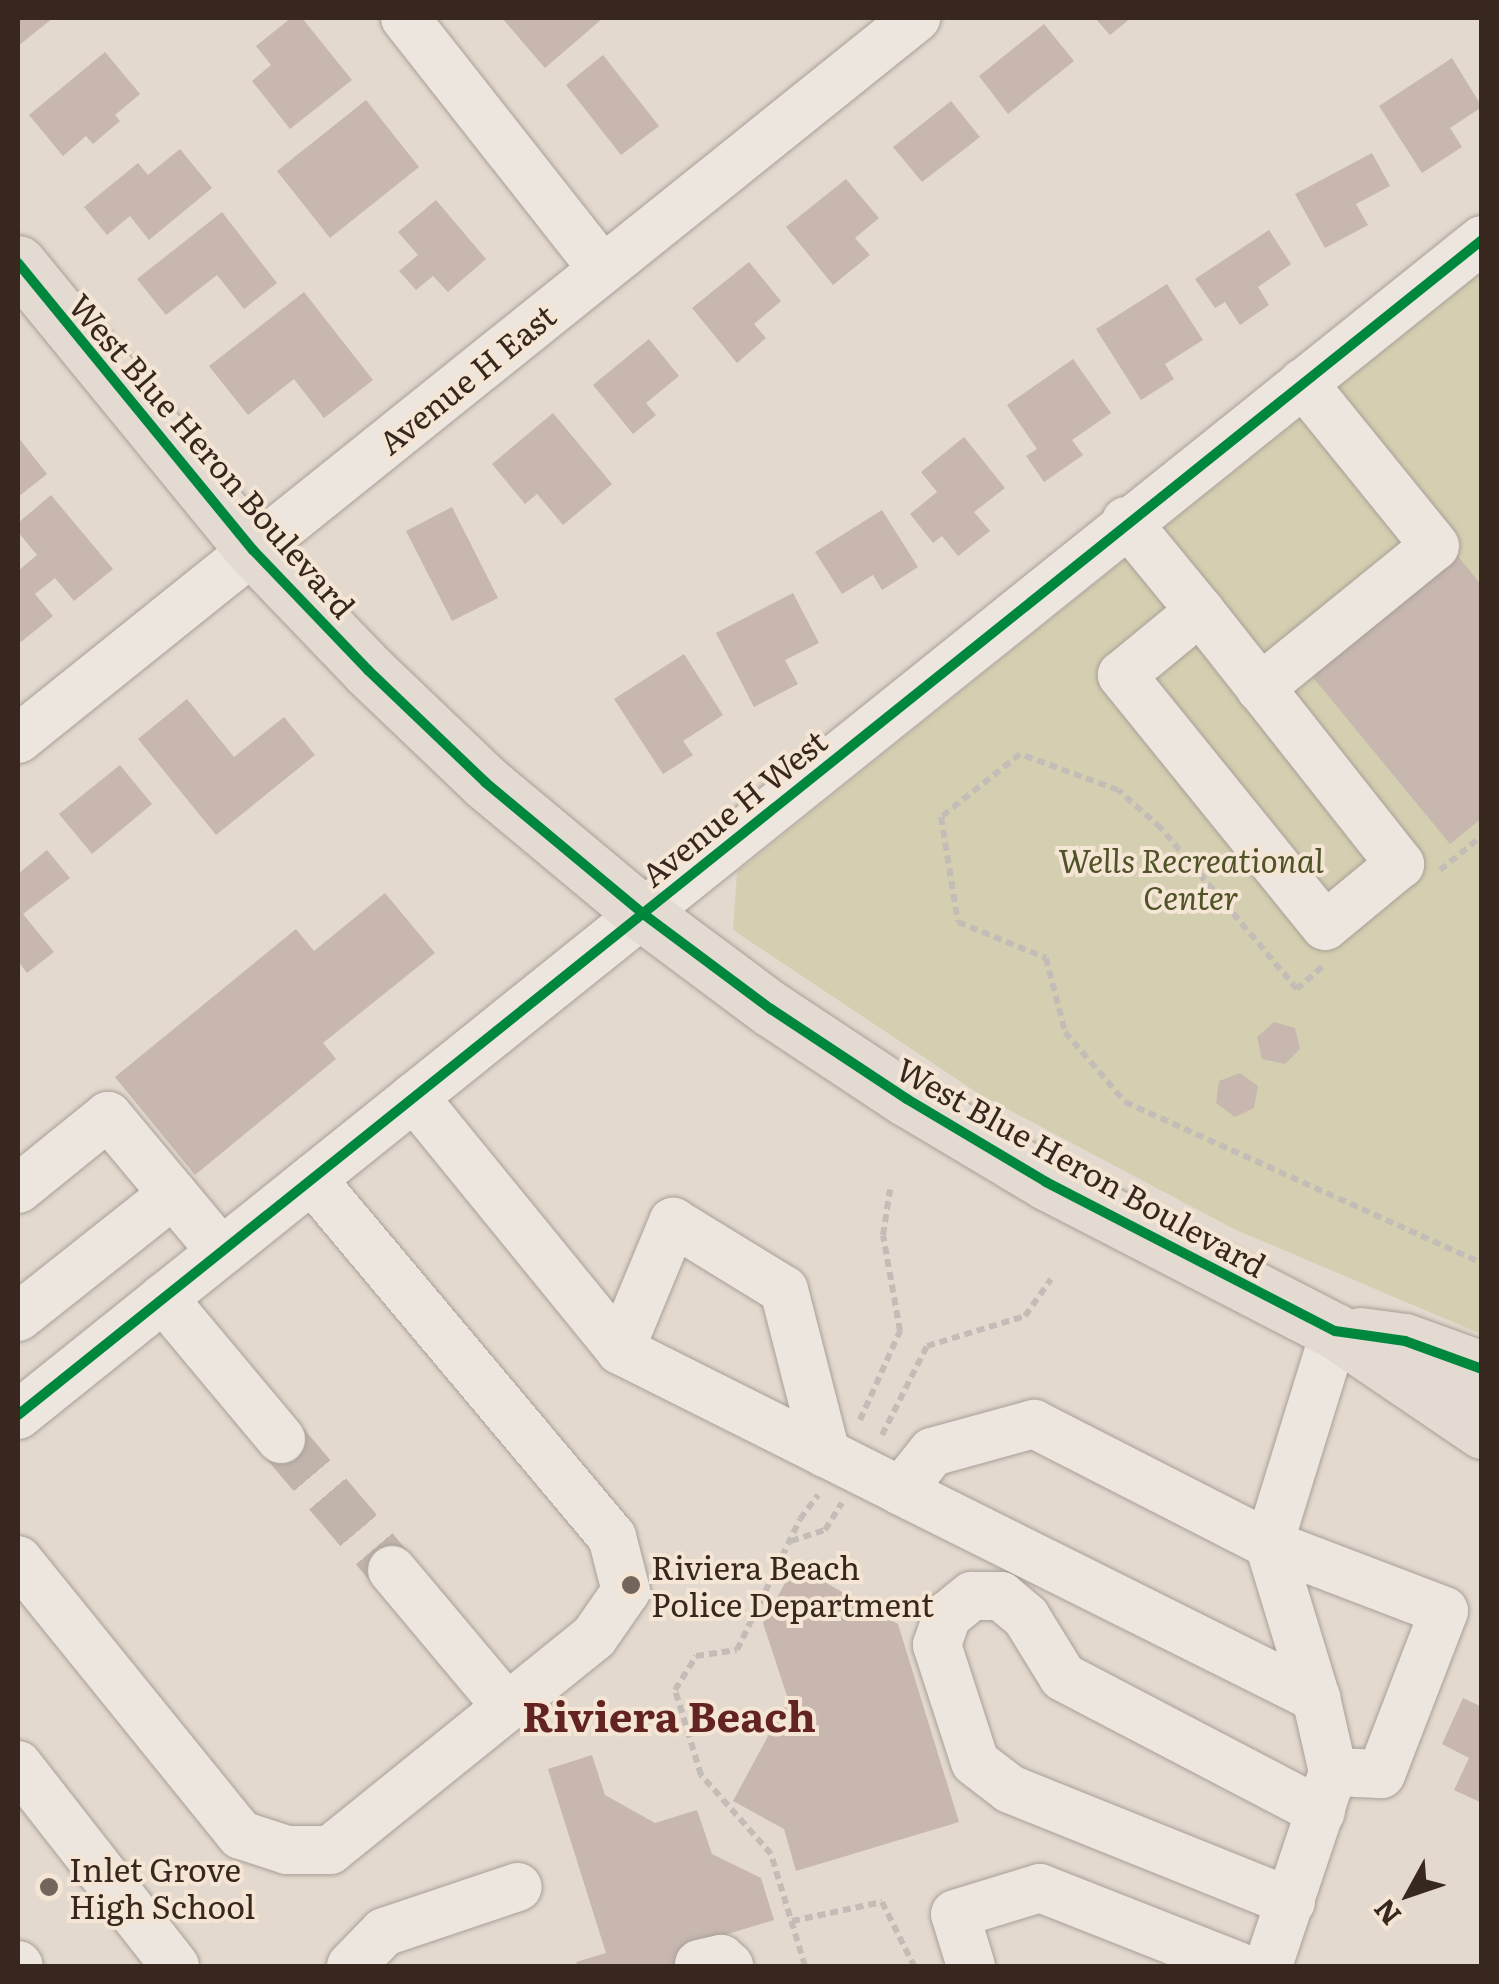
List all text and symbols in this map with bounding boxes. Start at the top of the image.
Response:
street label: West Blue Heron Boulevard [62,285,364,625]
street label: Avenue H East [370,295,562,461]
street label: Avenue H West [633,721,833,893]
park label: Wells Recreational Center [1058,841,1324,916]
street label: West Blue Heron Boulevard [891,1048,1273,1284]
place label: Riviera Beach Police Department [651,1548,934,1623]
marker: Riviera Beach Police Department [620,1574,642,1596]
district label: Riviera Beach [522,1689,816,1739]
north arrow [1359,1844,1459,1944]
place label: Inlet Grove High School [69,1850,255,1925]
marker: Inlet Grove High School [38,1876,60,1898]
text: N [1362,1891,1410,1936]

